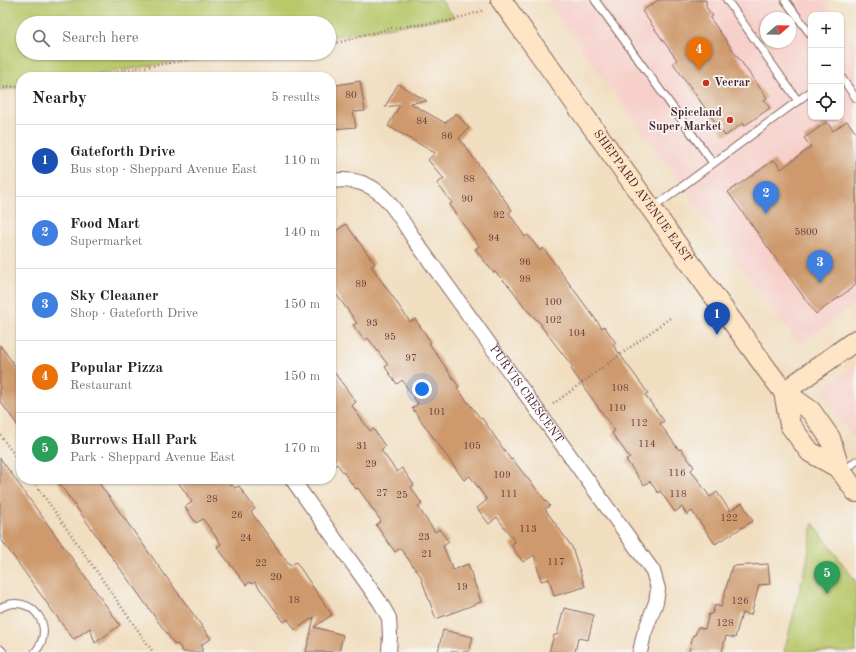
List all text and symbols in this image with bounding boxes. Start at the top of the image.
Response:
north arrow [760,12,796,48]
map controls [808,12,844,120]
button: + [808,12,844,48]
search box [16,16,336,60]
icon: search [30,27,52,49]
text: Search here [62,31,139,46]
pin: 4 [686,37,712,70]
button: − [808,48,844,84]
place label: Veerar [714,77,750,89]
marker: Veerar [701,78,711,88]
button: locate [808,84,844,120]
text: Nearby [32,90,87,107]
house number: 80 [345,90,357,100]
text: 5 results [271,91,320,104]
place label: Spiceland Super Market [648,107,723,133]
marker: Spiceland Super Market [725,115,735,125]
house number: 84 [416,116,428,126]
street label: SHEPPARD AVENUE EAST [591,128,694,265]
house number: 86 [441,131,453,141]
text: Gateforth Drive [70,145,175,160]
text: 1 [41,154,49,167]
text: 110 m [283,154,320,167]
text: Bus stop · Sheppard Avenue East [70,163,257,176]
house number: 88 [463,174,475,184]
pin: 2 [753,181,779,214]
house number: 90 [461,194,473,204]
house number: 92 [493,210,505,220]
text: Food Mart [70,217,140,232]
text: 2 [41,226,49,239]
text: 140 m [283,226,320,239]
house number: 5800 [794,227,818,237]
house number: 94 [488,233,500,243]
text: Supermarket [70,235,142,248]
pin: 3 [807,250,833,283]
house number: 96 [519,257,531,267]
house number: 98 [519,274,531,284]
house number: 89 [355,279,367,289]
text: Sky Cleaaner [70,289,159,304]
house number: 100 [544,297,562,307]
text: 3 [41,298,49,311]
text: 150 m [283,298,320,311]
pin: 1 [704,302,730,335]
text: Shop · Gateforth Drive [70,307,198,320]
house number: 102 [544,315,562,325]
house number: 93 [366,318,378,328]
house number: 104 [568,328,586,338]
house number: 95 [384,332,396,342]
street label: PURVIS CRESCENT [487,344,565,446]
house number: 97 [405,353,417,363]
text: Popular Pizza [70,361,163,376]
text: 4 [41,370,49,383]
text: 150 m [283,370,320,383]
text: Restaurant [70,379,132,392]
your location [412,379,432,399]
house number: 108 [611,383,629,393]
house number: 110 [608,403,626,413]
house number: 101 [428,407,446,417]
house number: 112 [630,418,648,428]
text: Burrows Hall Park [70,433,197,448]
house number: 114 [638,439,656,449]
house number: 31 [356,441,368,451]
house number: 105 [463,441,481,451]
text: 5 [41,442,49,455]
text: 170 m [283,442,320,455]
text: Park · Sheppard Avenue East [70,451,235,464]
house number: 29 [365,459,377,469]
house number: 116 [668,468,686,478]
house number: 109 [493,470,511,480]
house number: 27 [376,488,388,498]
house number: 111 [500,489,518,499]
house number: 118 [669,489,687,499]
house number: 25 [396,490,408,500]
house number: 28 [206,494,218,504]
house number: 26 [231,510,243,520]
house number: 122 [720,513,738,523]
house number: 113 [519,524,537,534]
house number: 23 [418,532,430,542]
house number: 24 [240,533,252,543]
house number: 21 [421,549,433,559]
house number: 117 [547,557,565,567]
house number: 22 [255,558,267,568]
pin: 5 [814,561,840,594]
house number: 20 [270,572,282,582]
house number: 19 [456,582,468,592]
house number: 18 [288,595,300,605]
house number: 126 [731,596,749,606]
house number: 128 [716,618,734,628]

